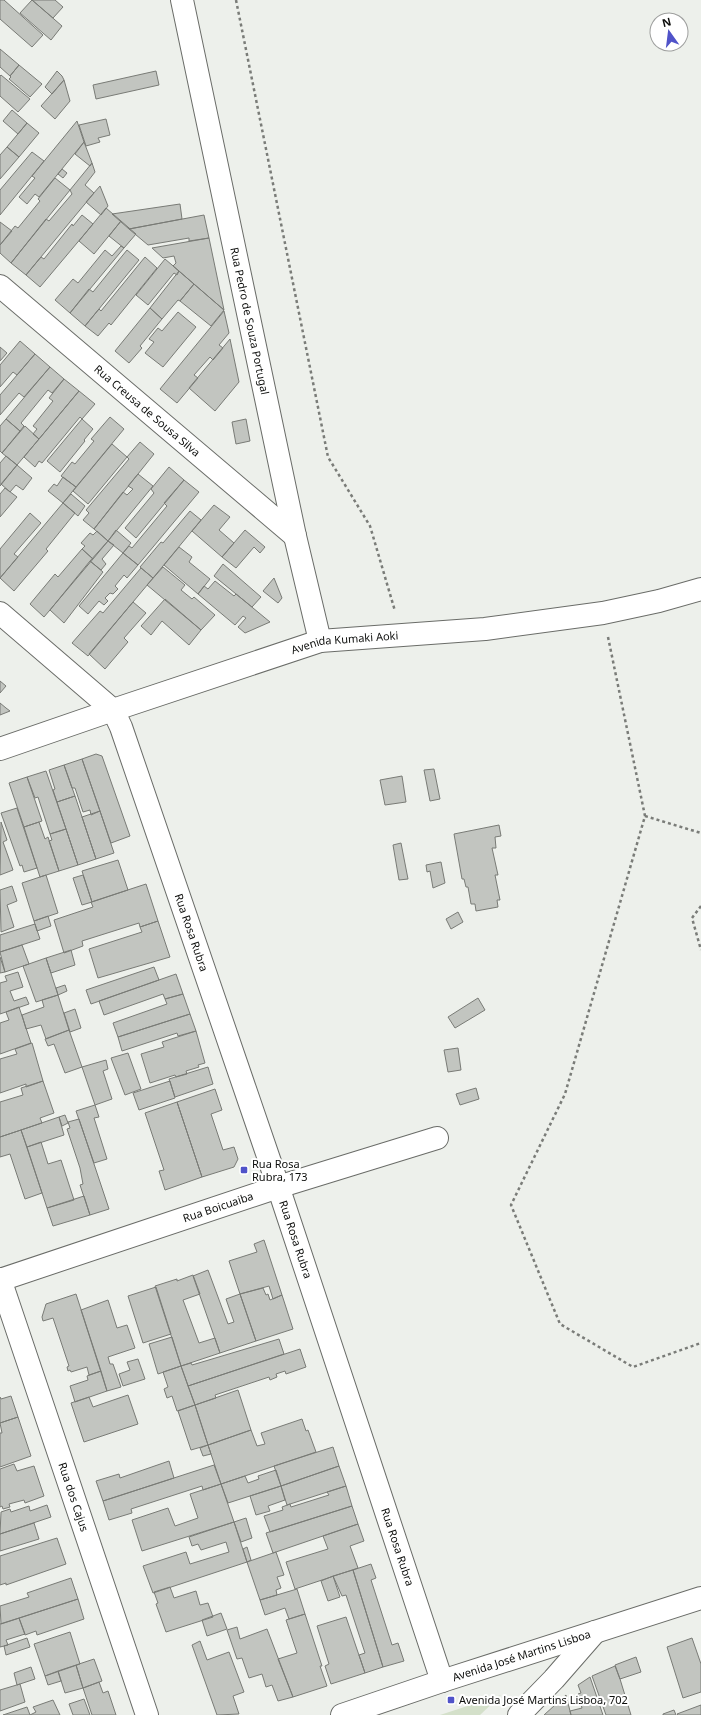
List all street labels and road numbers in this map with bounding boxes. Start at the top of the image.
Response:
street label: Rua Pedro de Souza Portugal [227,246,273,396]
street label: Rua Creusa de Sousa Silva [91,361,204,460]
street label: Avenida Kumaki Aoki [289,627,399,657]
street label: Rua Rosa Rubra [172,891,212,973]
street label: Rua Boicuaiba [181,1188,255,1225]
street label: Rua Rosa Rubra [276,1198,316,1280]
street label: Rua dos Cajus [55,1460,93,1533]
street label: Rua Rosa Rubra [378,1506,418,1588]
street label: Avenida José Martins Lisboa [450,1626,592,1684]

